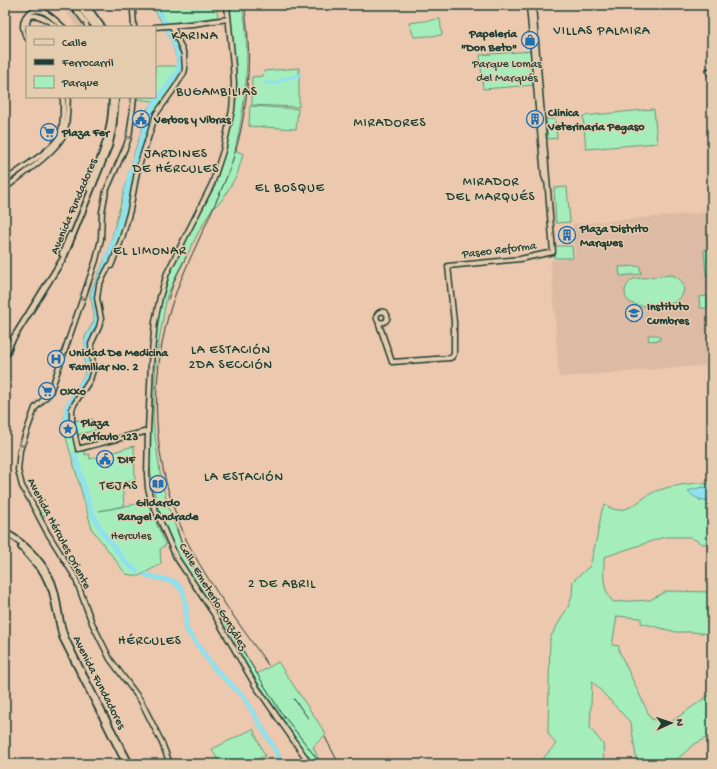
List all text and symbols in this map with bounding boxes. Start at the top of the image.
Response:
district label: VILLAS PALMIRA [553,24,651,39]
legend [26,26,156,98]
place label: Papeleria "Don Beto" [461,28,518,56]
district label: KARINA [172,29,219,44]
shop icon: Papeleria "Don Beto" [520,30,540,50]
text: Calle [62,37,87,51]
text: Ferrocarril [61,57,114,71]
park label: Parque Lomas del Marqués [471,58,542,86]
text: Parque [61,77,99,91]
district label: BUGAMBILIAS [175,85,258,100]
place label: Clinica Veterinaria Pegaso [547,107,645,135]
public building icon: Verbos y Vibras [131,109,151,129]
building icon: Clinica Veterinaria Pegaso [525,109,545,129]
place label: Verbos y Vibras [153,114,231,128]
district label: MIRADORES [354,116,426,131]
supermarket icon: Plaza Fer [39,122,59,142]
place label: Plaza Fer [61,127,111,141]
one-way arrow [125,132,133,139]
district label: JARDINES DE HÉRCULES [132,147,219,177]
street label: Avenida Fundadores [48,156,102,257]
district label: MIRADOR DEL MARQUÉS [445,175,536,205]
district label: EL BOSQUE [255,181,325,196]
place label: Plaza Distrito Marques [579,223,649,251]
building icon: Plaza Distrito Marques [557,225,577,245]
street label: Paseo Reforma [460,239,538,263]
district label: EL LIMONAR [113,244,187,259]
one-way arrow [80,293,88,300]
place label: Instituto Cumbres [646,301,690,329]
school or university icon: Instituto Cumbres [624,303,644,323]
district label: LA ESTACIÓN 2DA SECCIÓN [189,343,273,373]
place label: Unidad De Medicina Familiar No. 2 [68,347,169,375]
hospital icon: Unidad De Medicina Familiar No. 2 [46,349,66,369]
supermarket icon: Oxxo [37,381,57,401]
place label: Oxxo [60,386,87,400]
place label: Plaza Artículo 123 [80,417,138,445]
place icon: Plaza Artículo 123 [58,419,78,439]
one-way arrow [18,441,27,448]
public building icon: DIF [95,449,115,469]
place label: DIF [117,454,136,468]
district label: LA ESTACIÓN [204,470,284,485]
library icon: Gildardo Rangel Andrade [148,474,168,494]
street label: Avenida Hércules Oriente [23,476,94,592]
district label: TEJAS [99,479,138,494]
place label: Gildardo Rangel Andrade [116,497,199,525]
park label: Hercules [111,530,152,544]
street label: Calle Emeterio González [175,541,250,654]
district label: 2 DE ABRIL [248,577,316,592]
district label: HÉRCULES [118,633,182,649]
street label: Avenida Fundadores [69,634,128,732]
north arrow [651,703,691,743]
text: N [673,719,685,726]

